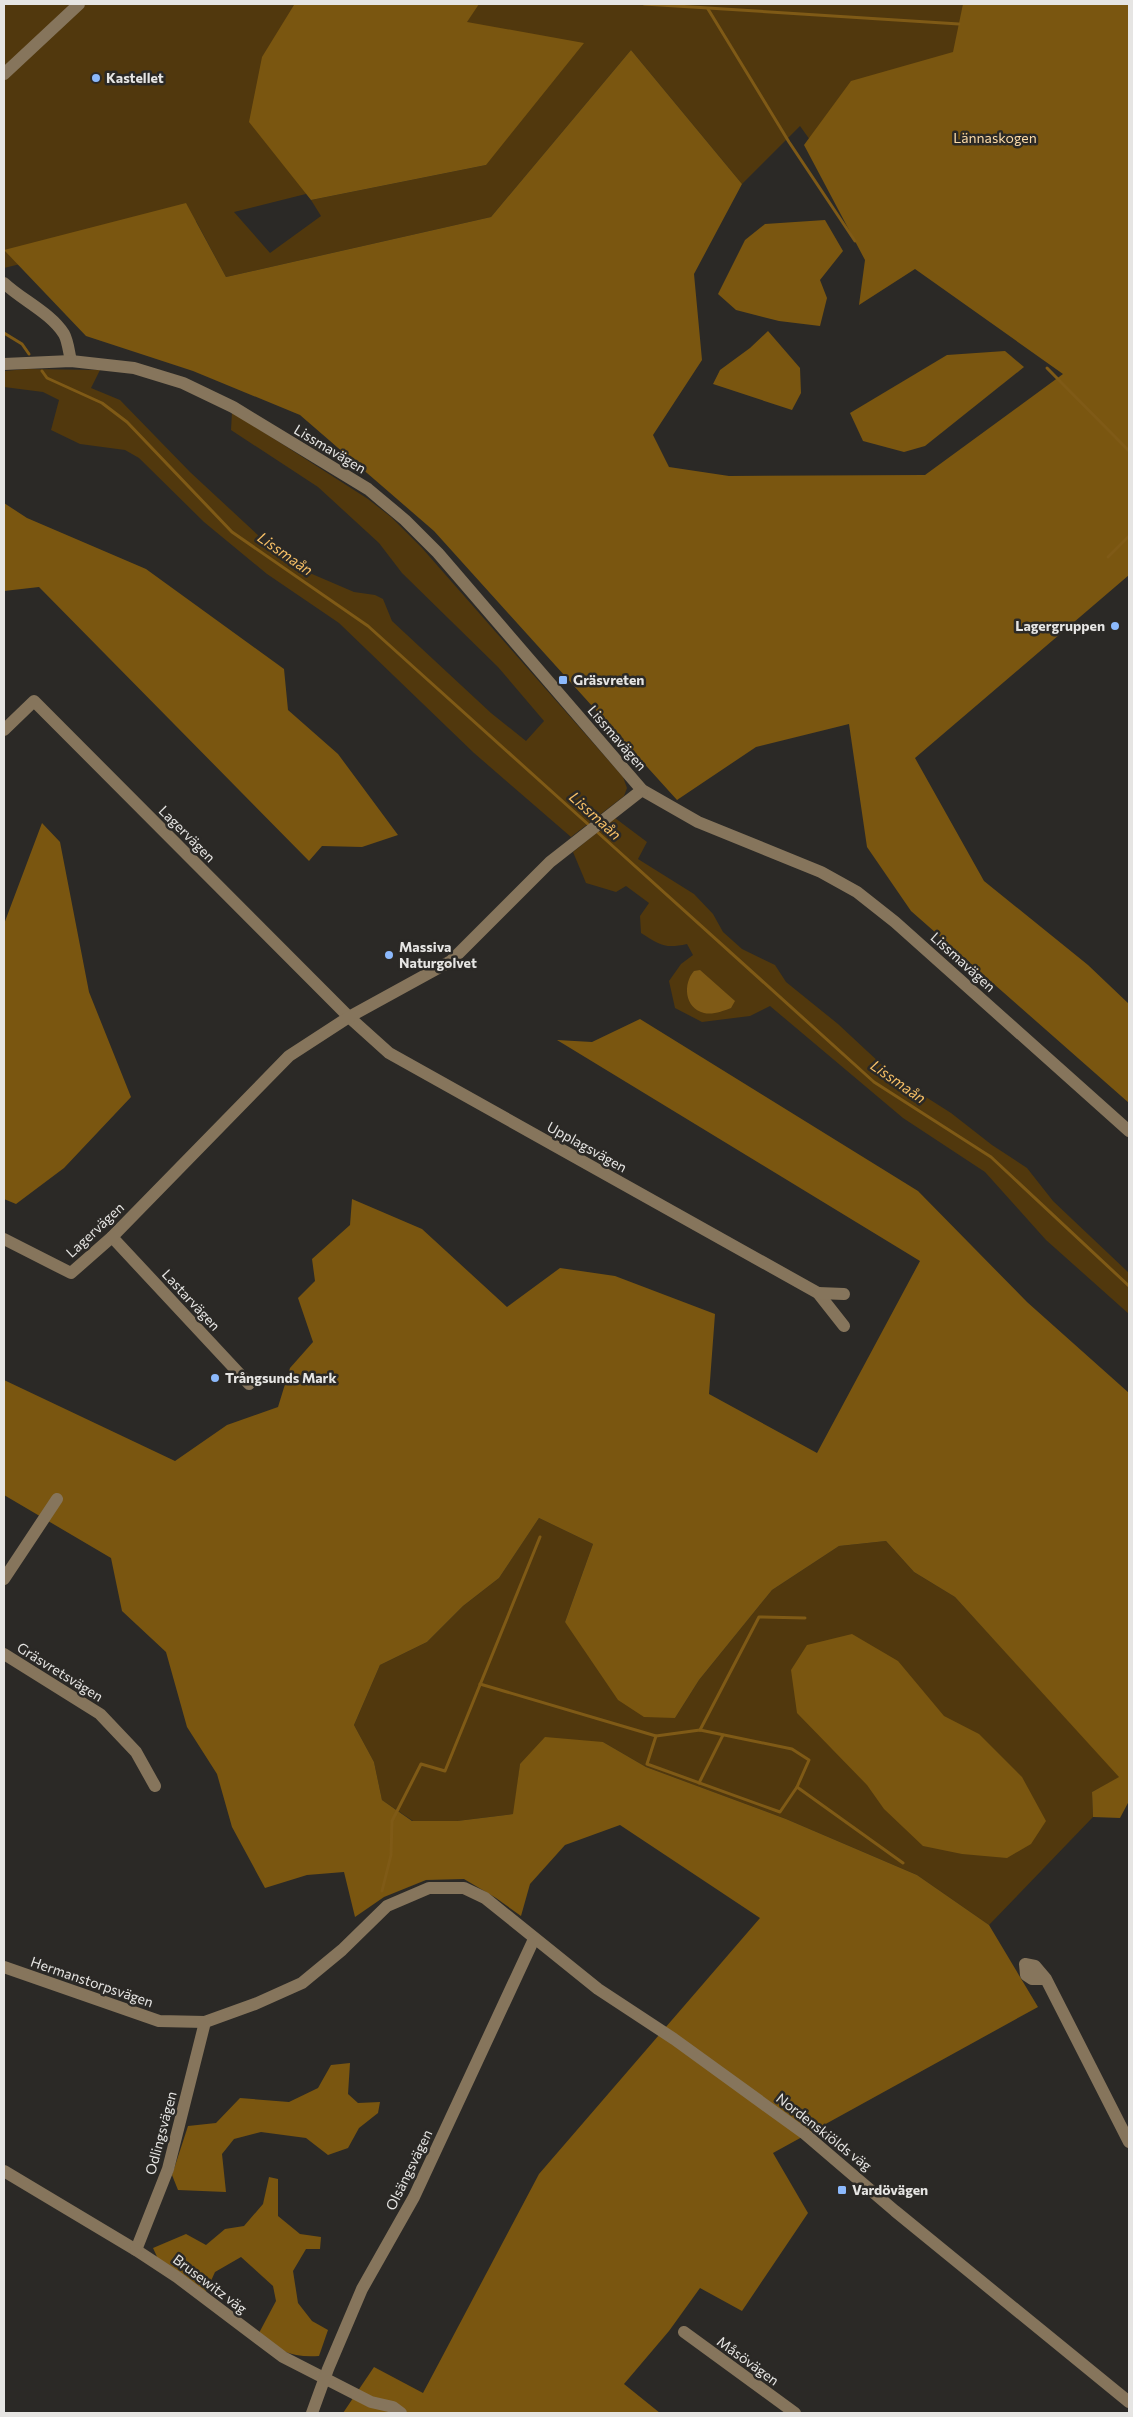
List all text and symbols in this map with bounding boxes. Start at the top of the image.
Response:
place label: Kastellet [106,69,164,86]
marker: Kastellet [90,72,102,84]
park label: Lännaskogen [953,129,1037,146]
street label: Lissmavägen [291,420,369,477]
water label: Lissmaån [254,528,317,579]
place label: Lagergruppen [1015,617,1105,634]
marker: Lagergruppen [1109,620,1121,632]
place label: Gräsvreten [573,671,644,688]
marker: Gräsvreten [557,674,569,686]
street label: Lissmavägen [584,702,650,774]
water label: Lissmaån [566,787,625,843]
street label: Lagervägen [156,802,219,865]
street label: Lissmavägen [928,928,999,995]
place label: Massiva Naturgolvet [399,938,477,971]
marker: Massiva Naturgolvet [383,949,395,961]
water label: Lissmaån [867,1056,930,1107]
street label: Upplagsvägen [544,1118,630,1175]
street label: Lagervägen [62,1199,127,1261]
street label: Lastarvägen [159,1266,224,1334]
place label: Trångsunds Mark [225,1369,336,1386]
marker: Trångsunds Mark [209,1372,221,1384]
street label: Gräsvretsvägen [14,1638,106,1705]
street label: Hermanstorpsvägen [29,1953,156,2010]
street label: Odlingsvägen [141,2089,180,2176]
street label: Nordenskiölds väg [773,2089,876,2174]
street label: Olsängsvägen [382,2127,435,2213]
place label: Vardövägen [852,2181,928,2198]
marker: Vardövägen [836,2184,848,2196]
street label: Brusewitz väg [170,2250,251,2317]
street label: Måsövägen [714,2333,782,2389]

